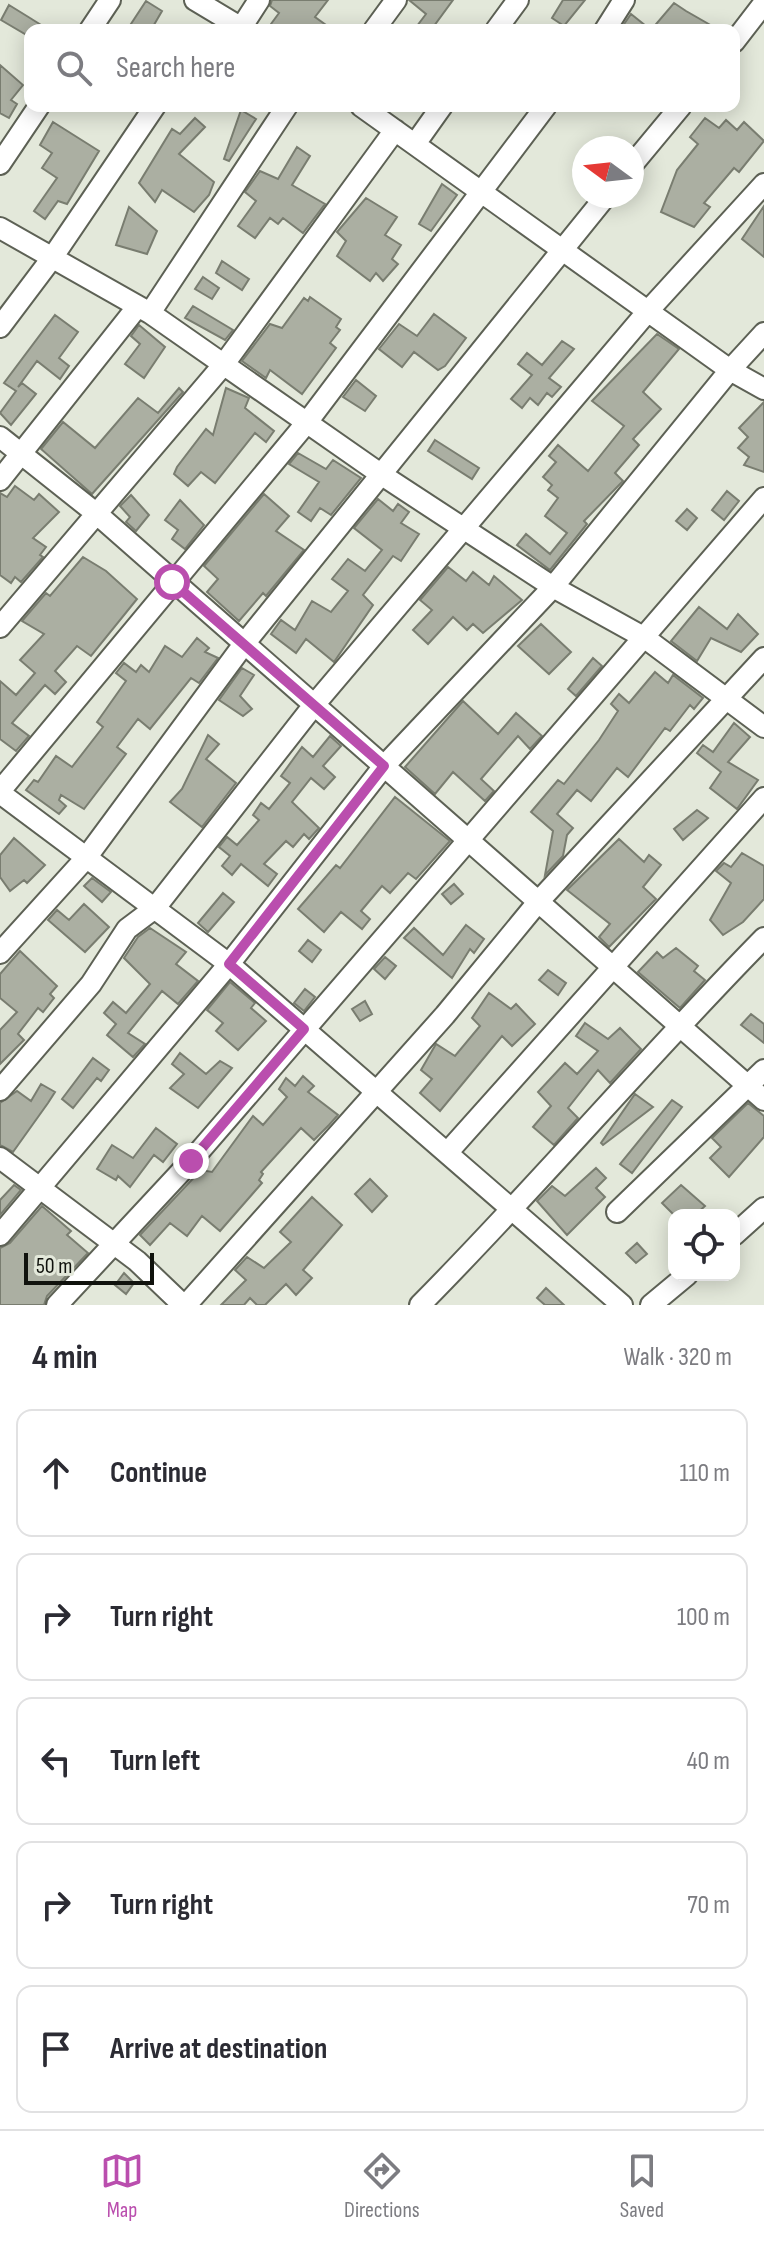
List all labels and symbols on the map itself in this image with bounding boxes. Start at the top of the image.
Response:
north arrow [572,136,644,208]
route start [154,564,190,600]
route end [173,1143,209,1179]
scale bar [24,1249,154,1285]

